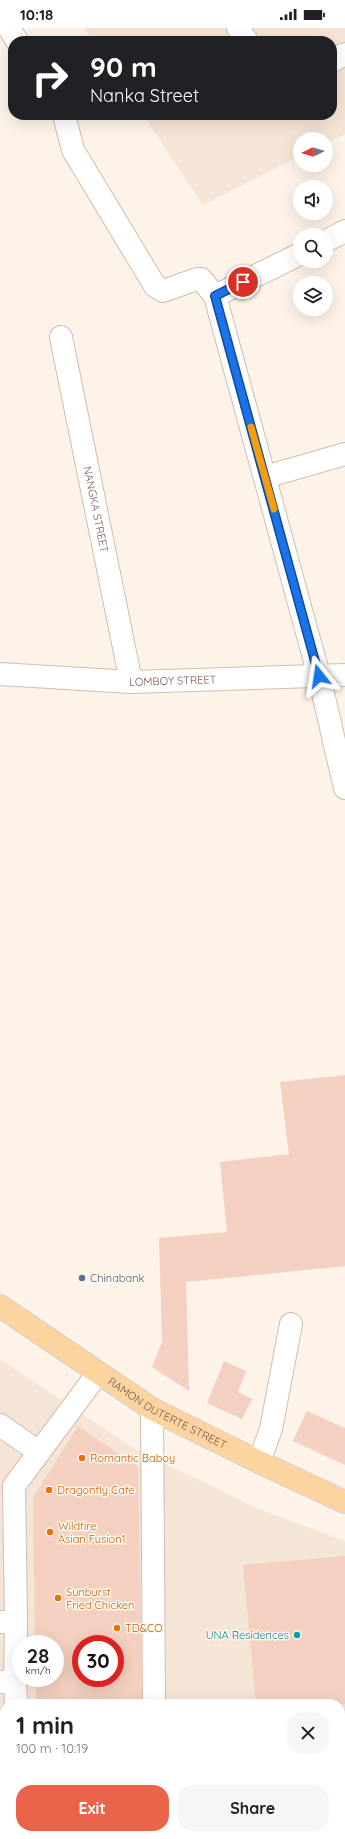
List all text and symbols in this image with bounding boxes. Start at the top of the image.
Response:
text: 10:18 [20,5,53,24]
text: 90 m [90,49,157,84]
icon: right [24,52,76,104]
text: Nanka Street [90,84,199,107]
north arrow [293,132,333,172]
map controls [293,132,333,316]
button: sound [293,180,333,220]
button: search [293,228,333,268]
pin [226,265,260,299]
icon: arrive [232,271,254,293]
button: layers [293,276,333,316]
street label: NANGKA STREET [80,465,112,554]
position arrow [298,655,340,697]
street label: LOMBOY STREET [129,672,217,689]
place label: Chinabank [90,1271,144,1285]
marker: Chinabank [77,1273,87,1283]
street label: RAMON DUTERTE STREET [105,1374,229,1452]
place label: Romantic Baboy [90,1451,175,1465]
marker: Romantic Baboy [77,1453,87,1463]
place label: Dragonfly Cafe [57,1483,135,1497]
marker: Dragonfly Cafe [44,1485,54,1495]
place label: Wildfire Asian Fusion1 [58,1519,126,1546]
marker: Wildfire Asian Fusion1 [45,1527,55,1537]
place label: Sunburst Fried Chicken [66,1585,134,1612]
marker: Sunburst Fried Chicken [53,1593,63,1603]
place label: TD&CO [125,1621,163,1635]
marker: TD&CO [112,1623,122,1633]
place label: UNA Residences [206,1628,289,1642]
marker: UNA Residences [292,1630,302,1640]
speed limit sign: 30 [72,1635,124,1687]
text: 28 [27,1643,49,1668]
text: km/h [25,1664,51,1677]
text: 1 min [16,1710,74,1740]
button: close [287,1712,329,1754]
text: 100 m · 10:19 [16,1740,88,1756]
button: Exit [16,1785,169,1831]
button: Share [177,1785,329,1831]

